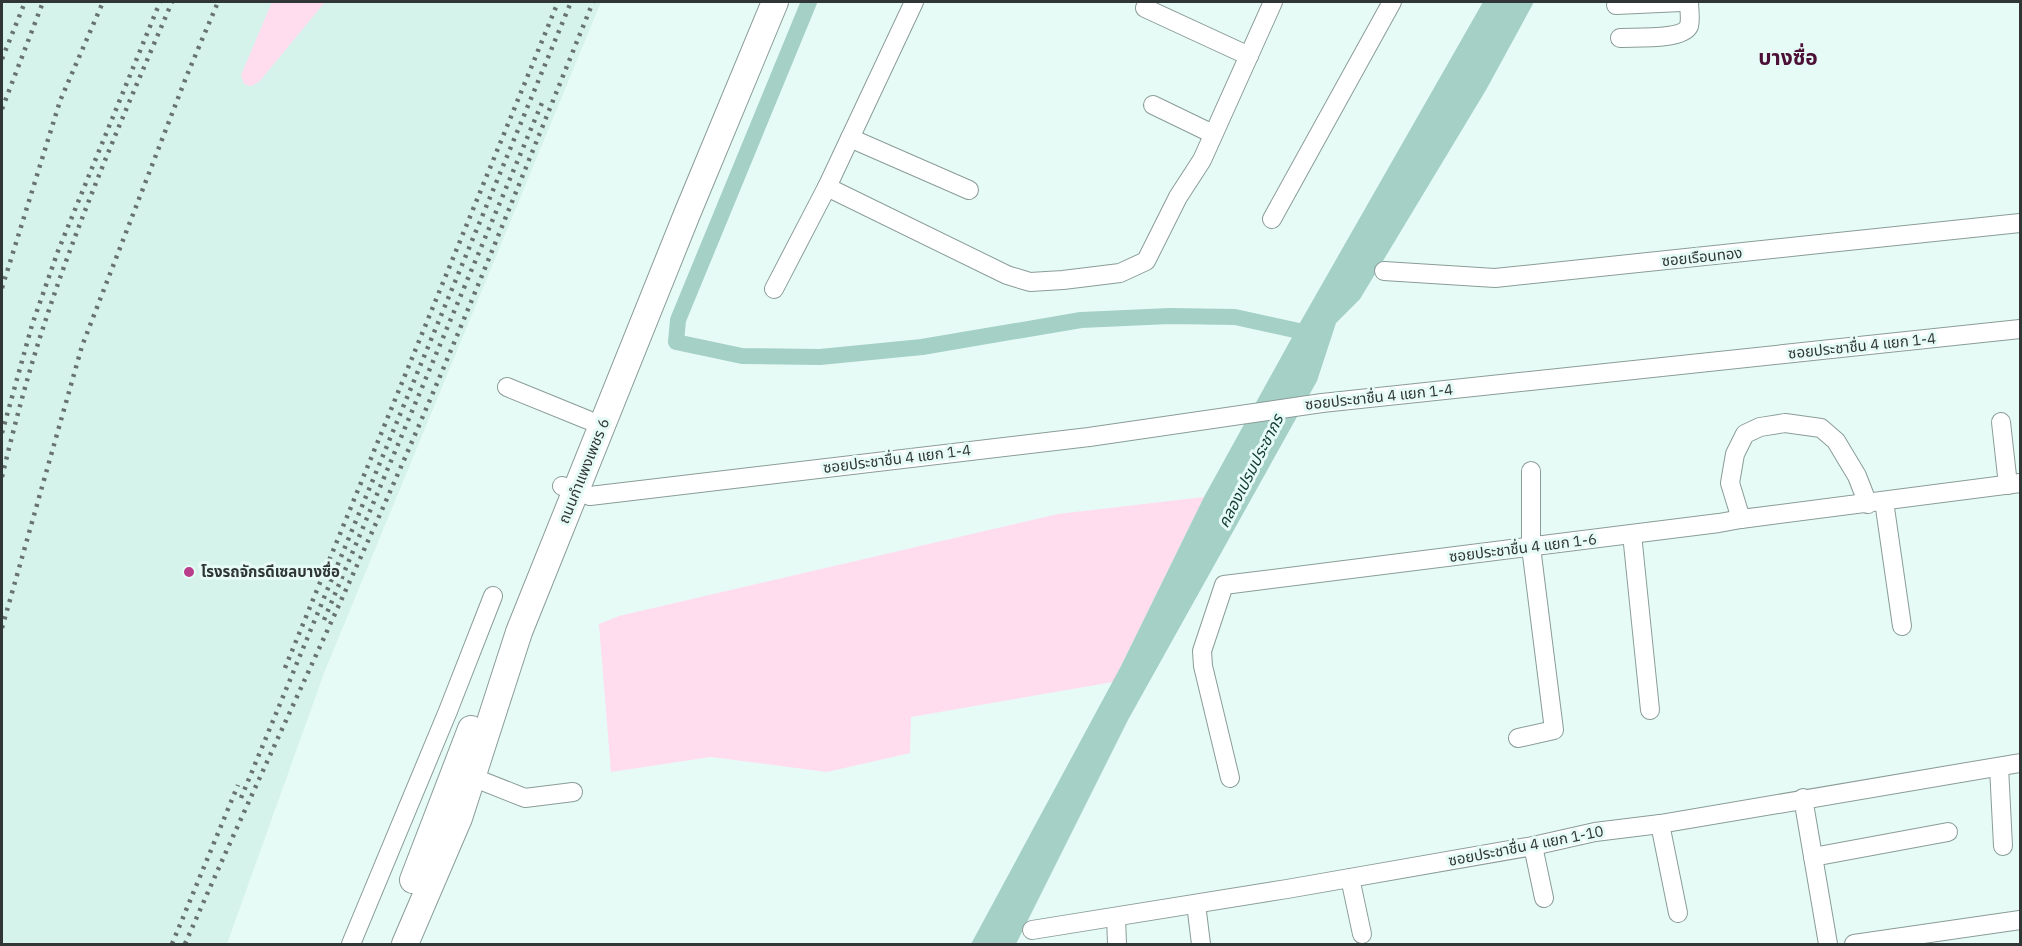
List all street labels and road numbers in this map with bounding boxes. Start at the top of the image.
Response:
street label: ซอยเรือนทอง [1661,243,1743,270]
street label: ซอยประชาชื่น 4 แยก 1-4 [1787,327,1937,363]
street label: ซอยประชาชื่น 4 แยก 1-4 [1304,378,1454,414]
street label: ถนนกำแพงเพชร 6 [554,415,613,526]
street label: ซอยประชาชื่น 4 แยก 1-4 [822,439,972,477]
street label: ซอยประชาชื่น 4 แยก 1-6 [1448,528,1598,566]
street label: ซอยประชาชื่น 4 แยก 1-10 [1447,820,1605,870]

